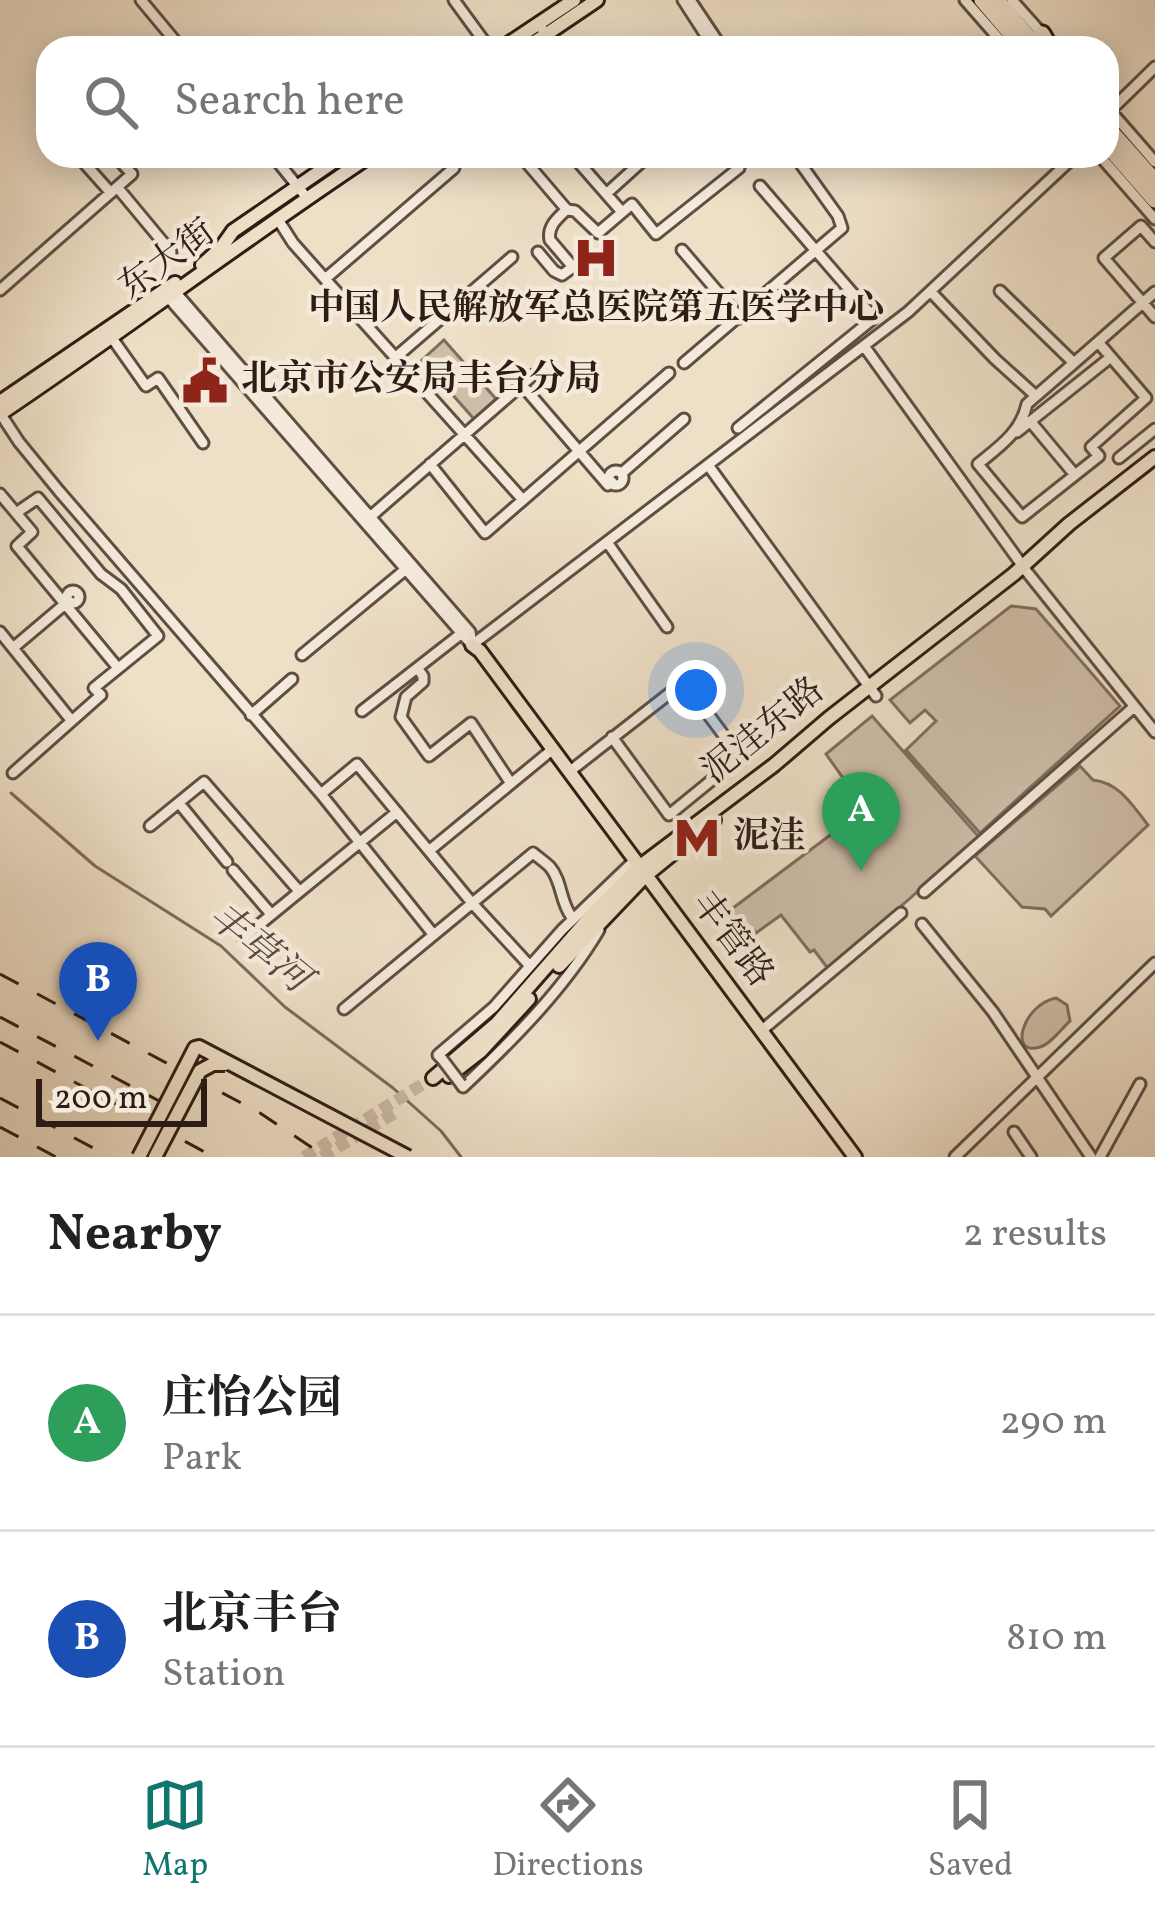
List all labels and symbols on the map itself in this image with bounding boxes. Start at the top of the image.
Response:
street label: 东大街 [110,209,226,313]
hospital icon: 中国人民解放军总医院第五医学中心 [571,233,621,283]
place label: 中国人民解放军总医院第五医学中心 [308,285,884,335]
public building icon: 北京市公安局丰台分局 [180,356,230,406]
place label: 北京市公安局丰台分局 [241,356,601,406]
your location [666,660,726,720]
street label: 泥洼东路 [692,667,836,797]
pin: A [822,772,900,871]
metro station icon: 泥洼 [672,813,722,863]
place label: 泥洼 [733,813,805,863]
street label: 丰管路 [679,882,783,998]
water label: 丰草河 [196,891,325,1011]
pin: B [59,942,137,1041]
scale bar [36,1073,207,1126]

